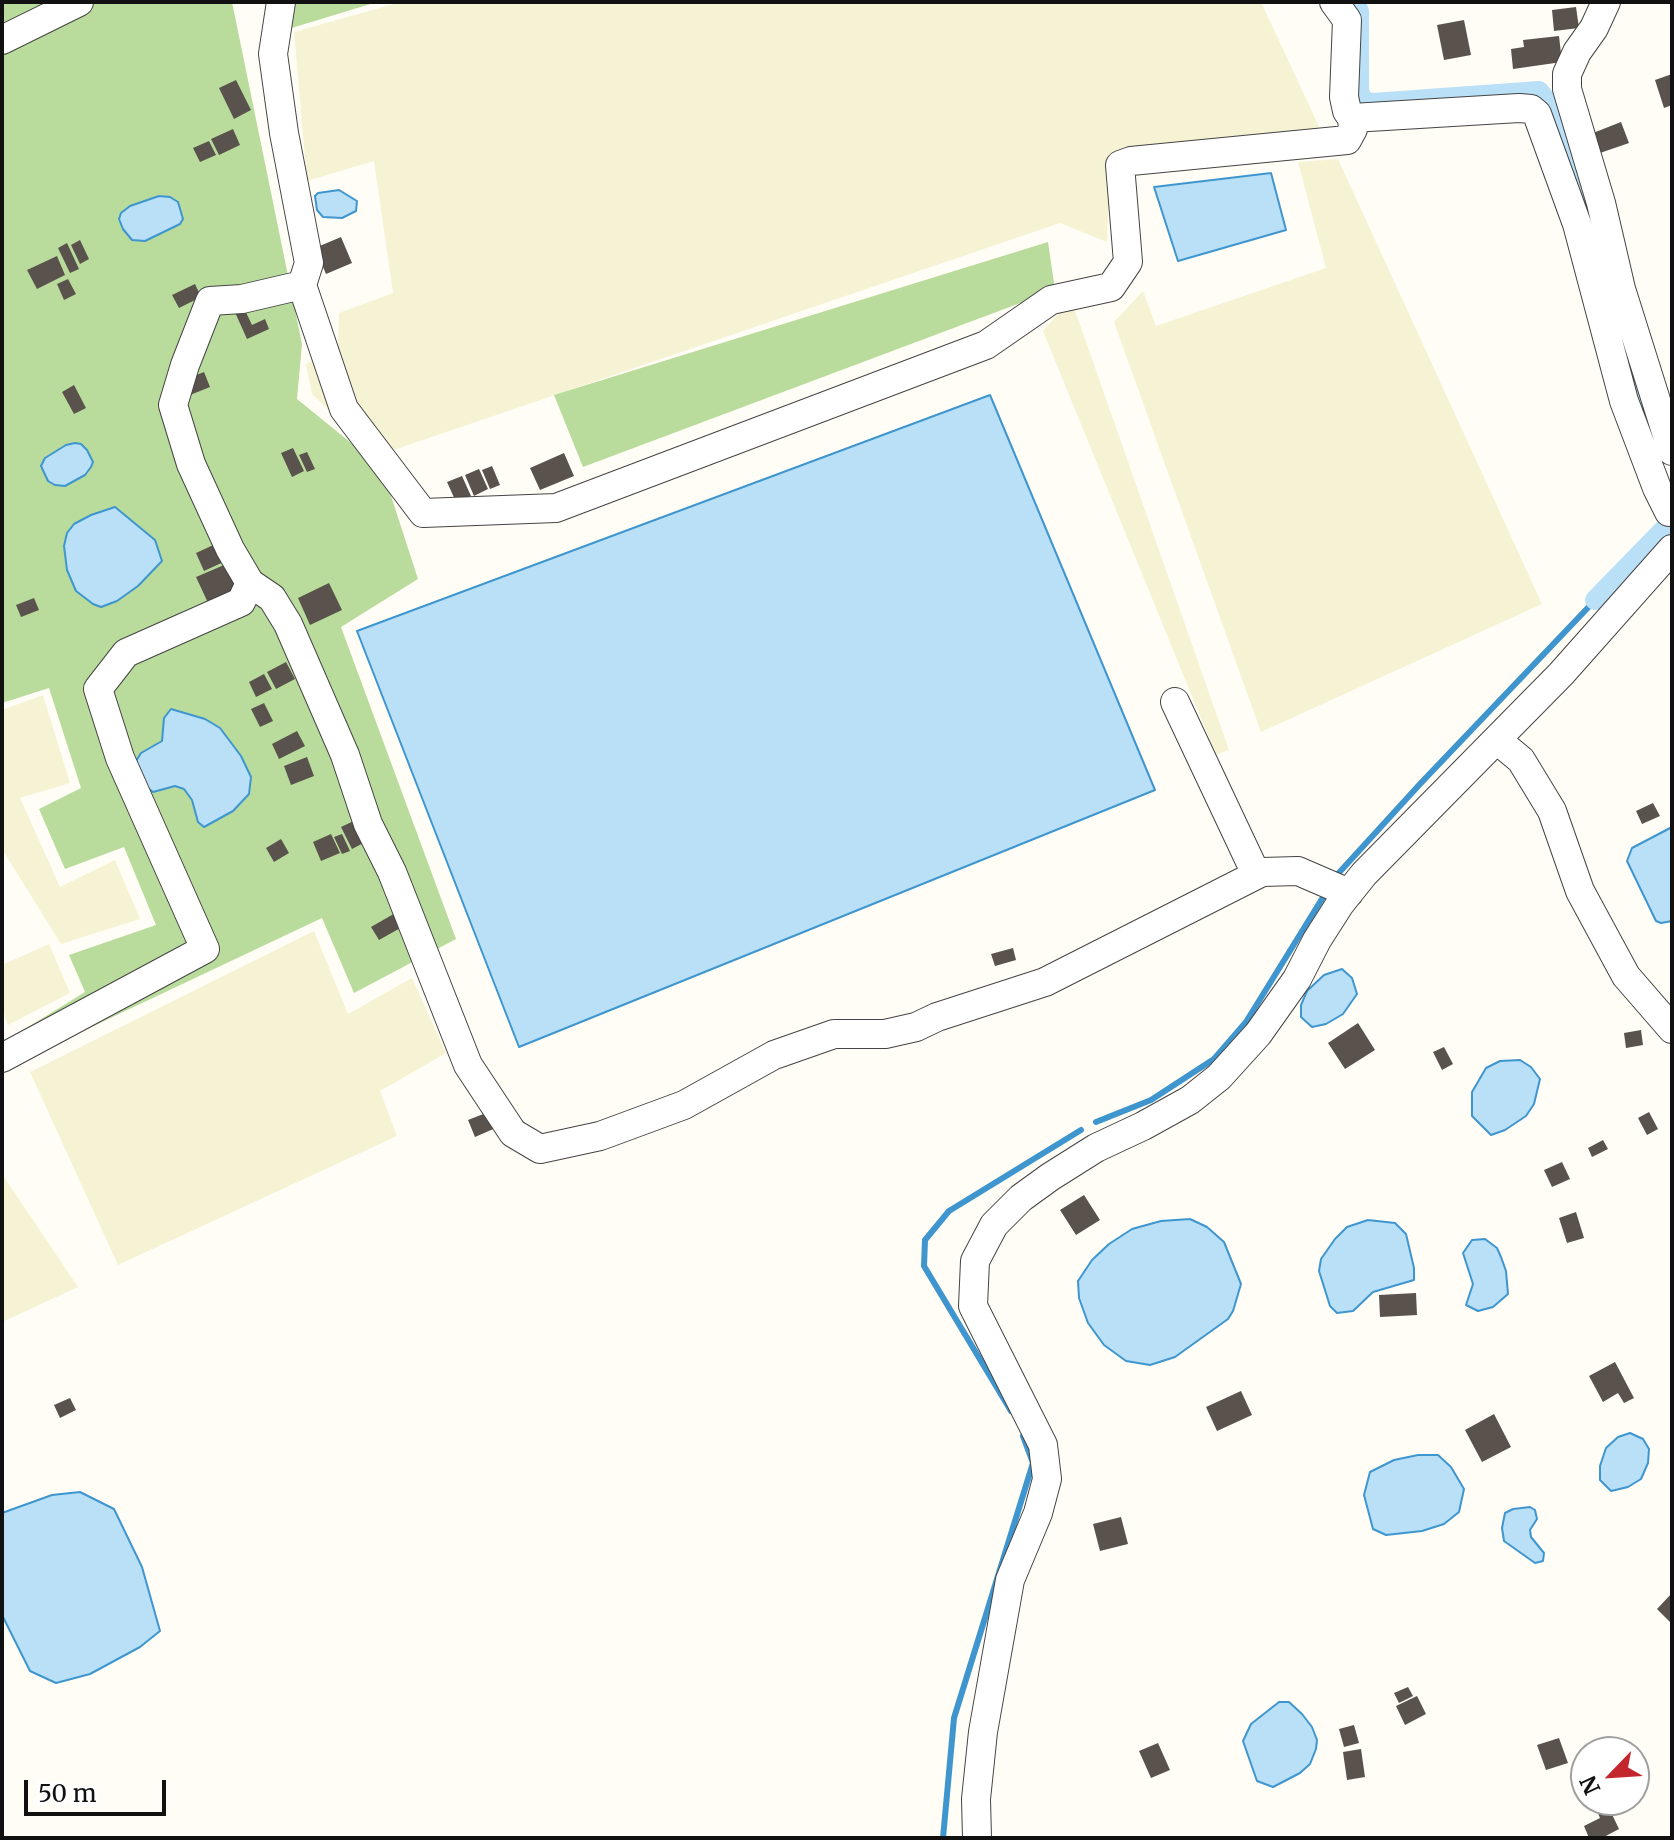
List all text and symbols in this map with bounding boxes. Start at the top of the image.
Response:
north arrow [1570,1736,1650,1816]
scale bar [28,1764,170,1814]
text: N [1574,1772,1606,1799]
text: 50 m [38,1778,97,1809]

